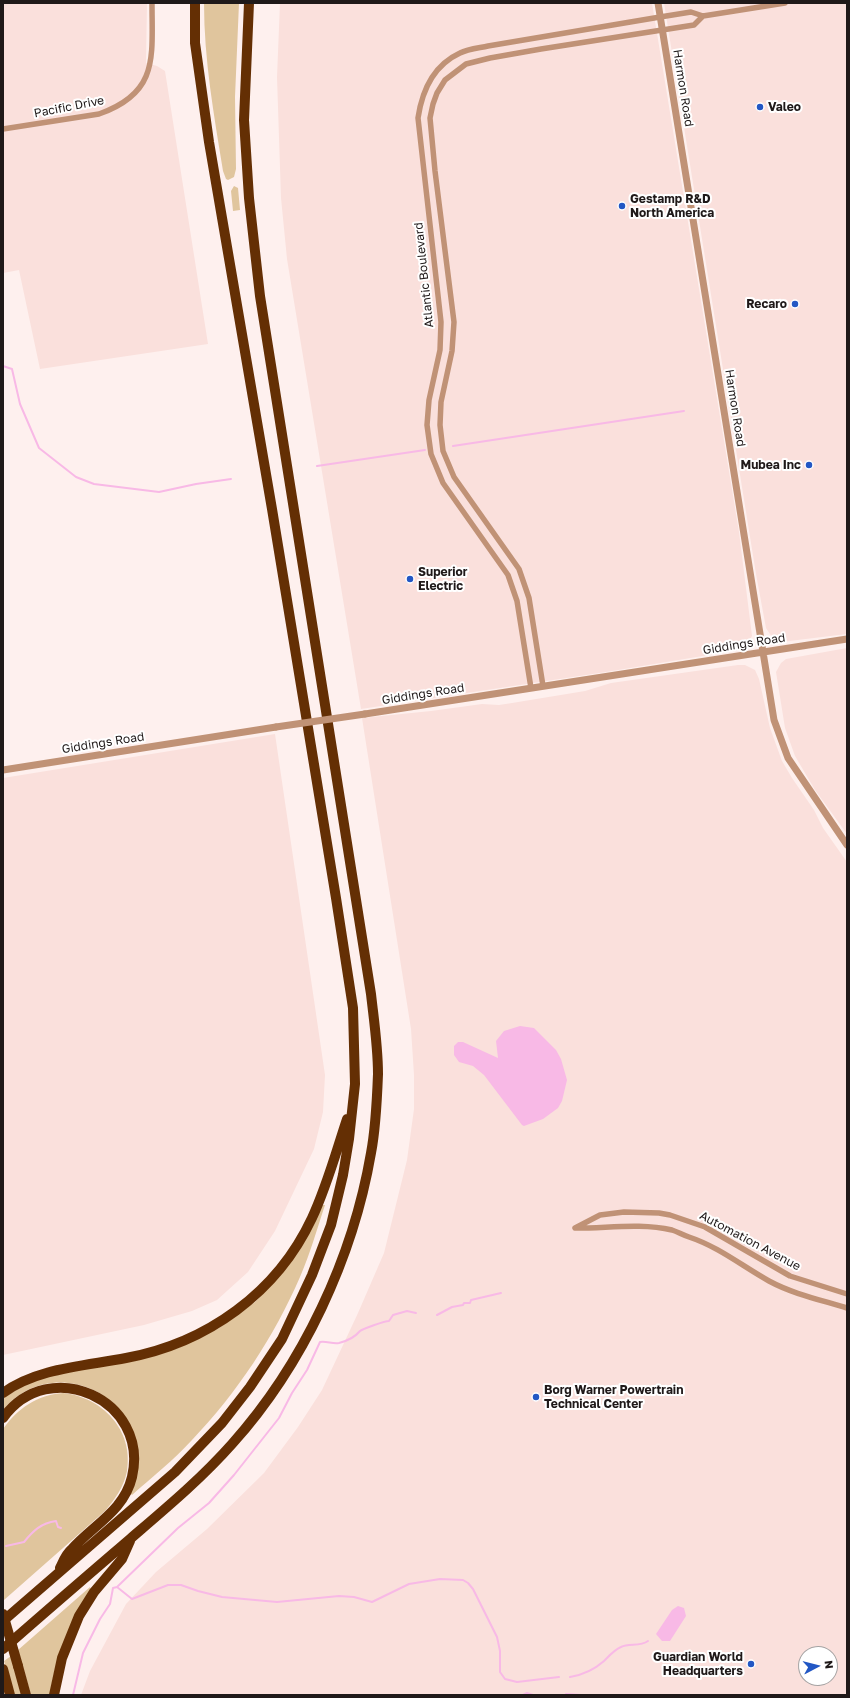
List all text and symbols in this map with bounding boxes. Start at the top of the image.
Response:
street label: Harmon Road [670,48,696,128]
street label: Pacific Drive [33,93,105,121]
place label: Valeo [768,100,801,114]
marker: Valeo [755,102,765,112]
place label: Gestamp R&D North America [630,192,714,220]
marker: Gestamp R&D North America [617,201,627,211]
street label: Atlantic Boulevard [411,222,437,328]
place label: Recaro [746,297,787,311]
marker: Recaro [790,299,800,309]
street label: Harmon Road [722,368,748,448]
place label: Mubea Inc [741,458,801,472]
marker: Mubea Inc [804,460,814,470]
place label: Superior Electric [418,565,467,593]
marker: Superior Electric [405,574,415,584]
street label: Giddings Road [702,630,786,658]
street label: Giddings Road [381,680,465,708]
street label: Giddings Road [61,729,145,757]
street label: Automation Avenue [697,1208,803,1274]
place label: Borg Warner Powertrain Technical Center [544,1383,683,1411]
marker: Borg Warner Powertrain Technical Center [531,1392,541,1402]
north arrow [798,1646,838,1686]
place label: Guardian World Headquarters [653,1650,743,1678]
marker: Guardian World Headquarters [746,1659,756,1669]
text: N [822,1660,836,1670]

